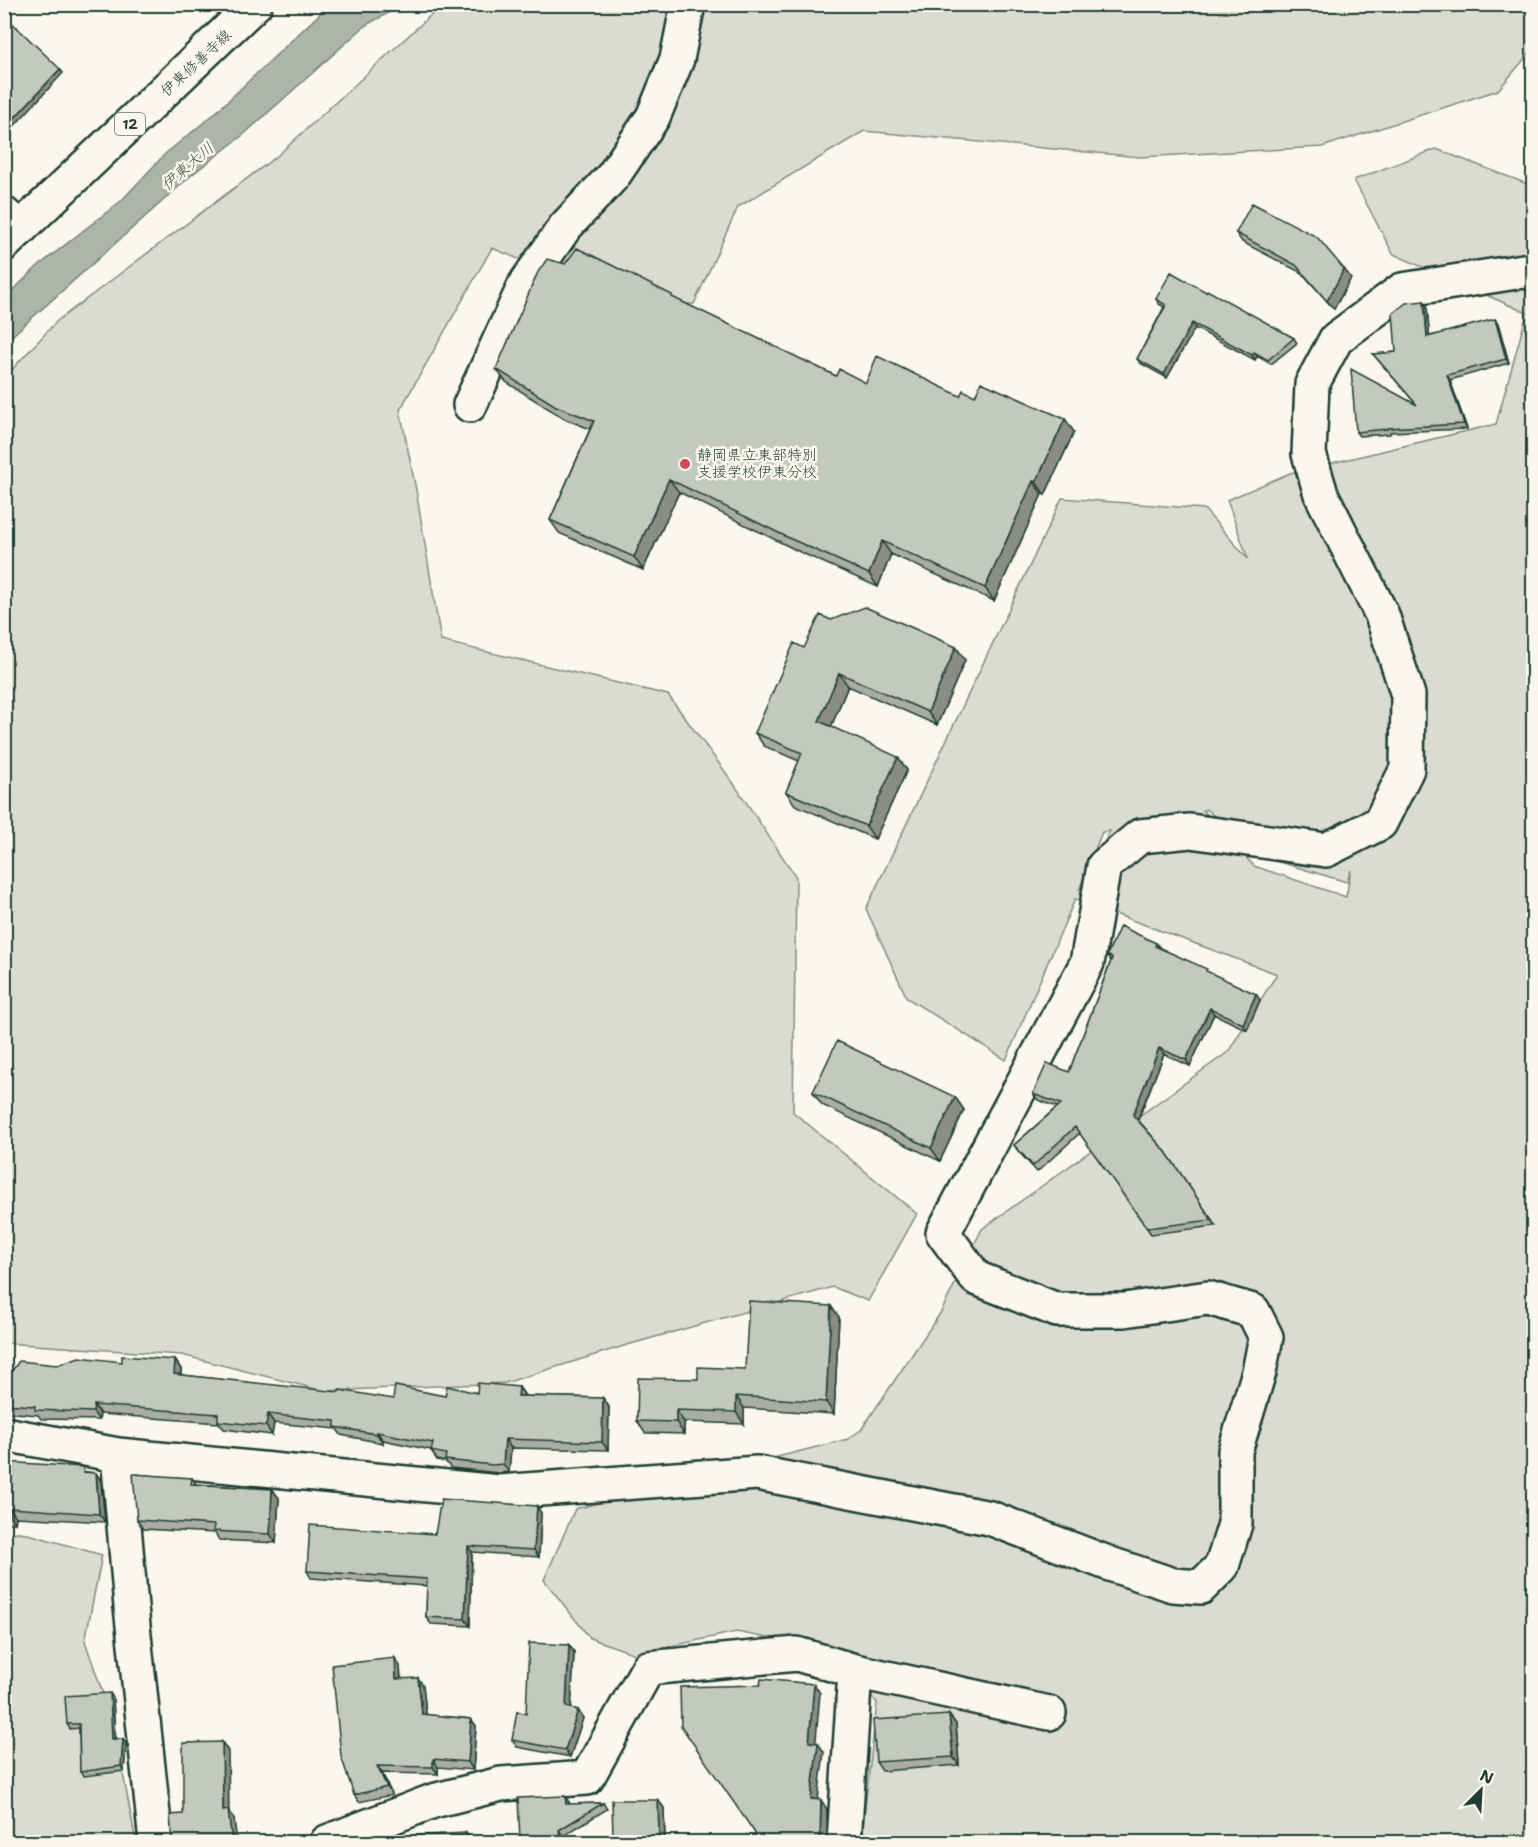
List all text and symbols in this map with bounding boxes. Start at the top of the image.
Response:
street label: 伊東修善寺線 [156,25,236,101]
road number: 12 [115,113,145,135]
water label: 伊東大川 [156,137,218,195]
place label: 静岡県立東部特別 支援学校伊東分校 [697,445,817,482]
marker: 静岡県立東部特別 支援学校伊東分校 [678,457,692,471]
north arrow [1451,1760,1511,1820]
text: N [1477,1765,1497,1789]

